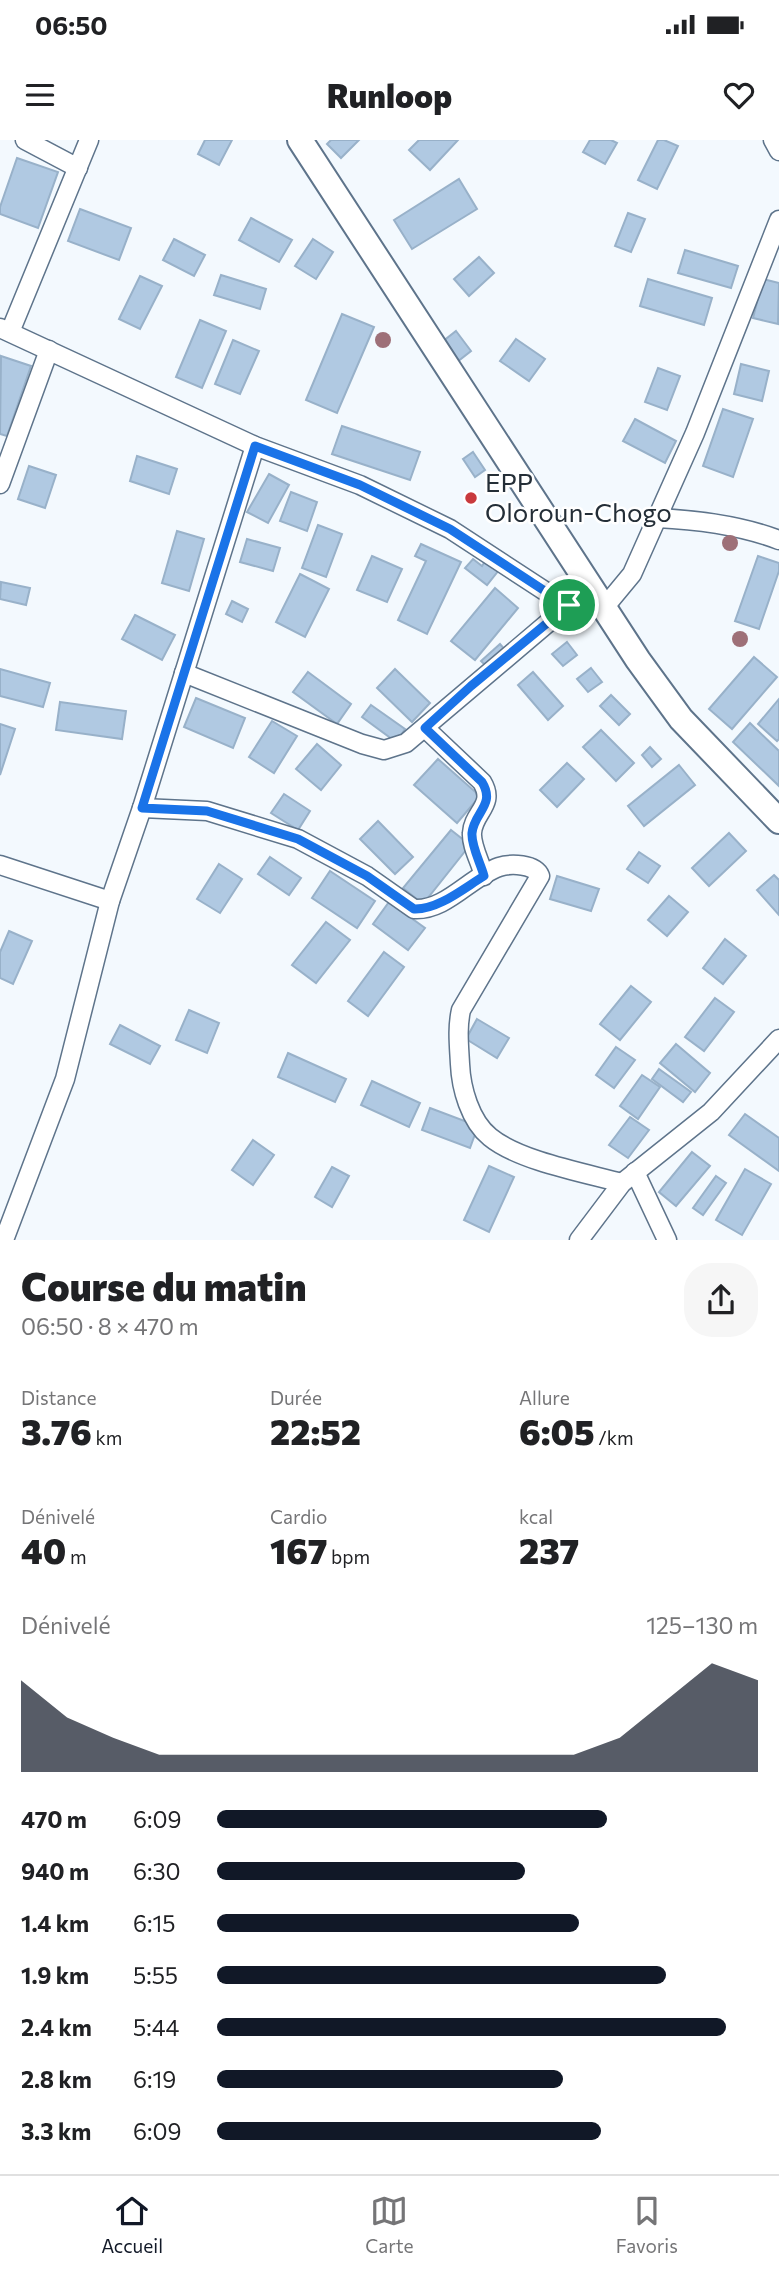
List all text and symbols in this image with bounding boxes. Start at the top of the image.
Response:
text: 06:50 [35,9,108,40]
text: Runloop [327,75,452,115]
icon: menu [21,76,59,114]
icon: heart [720,76,758,114]
place label: EPP Oloroun-Chogo [485,466,672,527]
marker: EPP Oloroun-Chogo [463,490,479,506]
pin [539,575,599,635]
icon: arrive [550,586,588,624]
text: Course du matin [21,1262,306,1309]
button: share [684,1263,758,1337]
text: 06:50 · 8 × 470 m [21,1312,199,1340]
text: Distance [21,1386,97,1409]
text: Durée [270,1386,322,1409]
text: Allure [519,1386,570,1409]
text: 3.76 [21,1409,92,1452]
text: 22:52 [270,1409,361,1452]
text: 6:05 [519,1409,595,1452]
text: km [92,1426,122,1449]
text: /km [595,1426,634,1449]
text: Dénivelé [21,1505,95,1528]
text: Cardio [270,1505,327,1528]
text: kcal [519,1505,553,1528]
text: 40 [21,1528,66,1571]
text: 167 [270,1528,327,1571]
text: 237 [519,1528,579,1571]
text: m [66,1545,86,1568]
text: bpm [327,1545,370,1568]
text: Dénivelé [21,1611,111,1639]
text: 125–130 m [646,1611,758,1639]
text: 470 m [21,1805,87,1833]
text: 6:09 [133,1805,181,1833]
text: 940 m [21,1857,89,1885]
text: 6:30 [133,1857,181,1885]
text: 1.4 km [21,1909,89,1937]
text: 6:15 [133,1909,175,1937]
text: 1.9 km [21,1961,89,1989]
text: 5:55 [133,1961,178,1989]
text: 2.4 km [21,2013,92,2041]
text: 5:44 [133,2013,179,2041]
text: 2.8 km [21,2065,92,2093]
text: 6:19 [133,2065,176,2093]
text: 3.3 km [21,2117,91,2145]
text: 6:09 [133,2117,181,2145]
tab: Accueil [101,2192,163,2257]
tab: Carte [365,2192,413,2257]
tab: Favoris [616,2192,678,2257]

